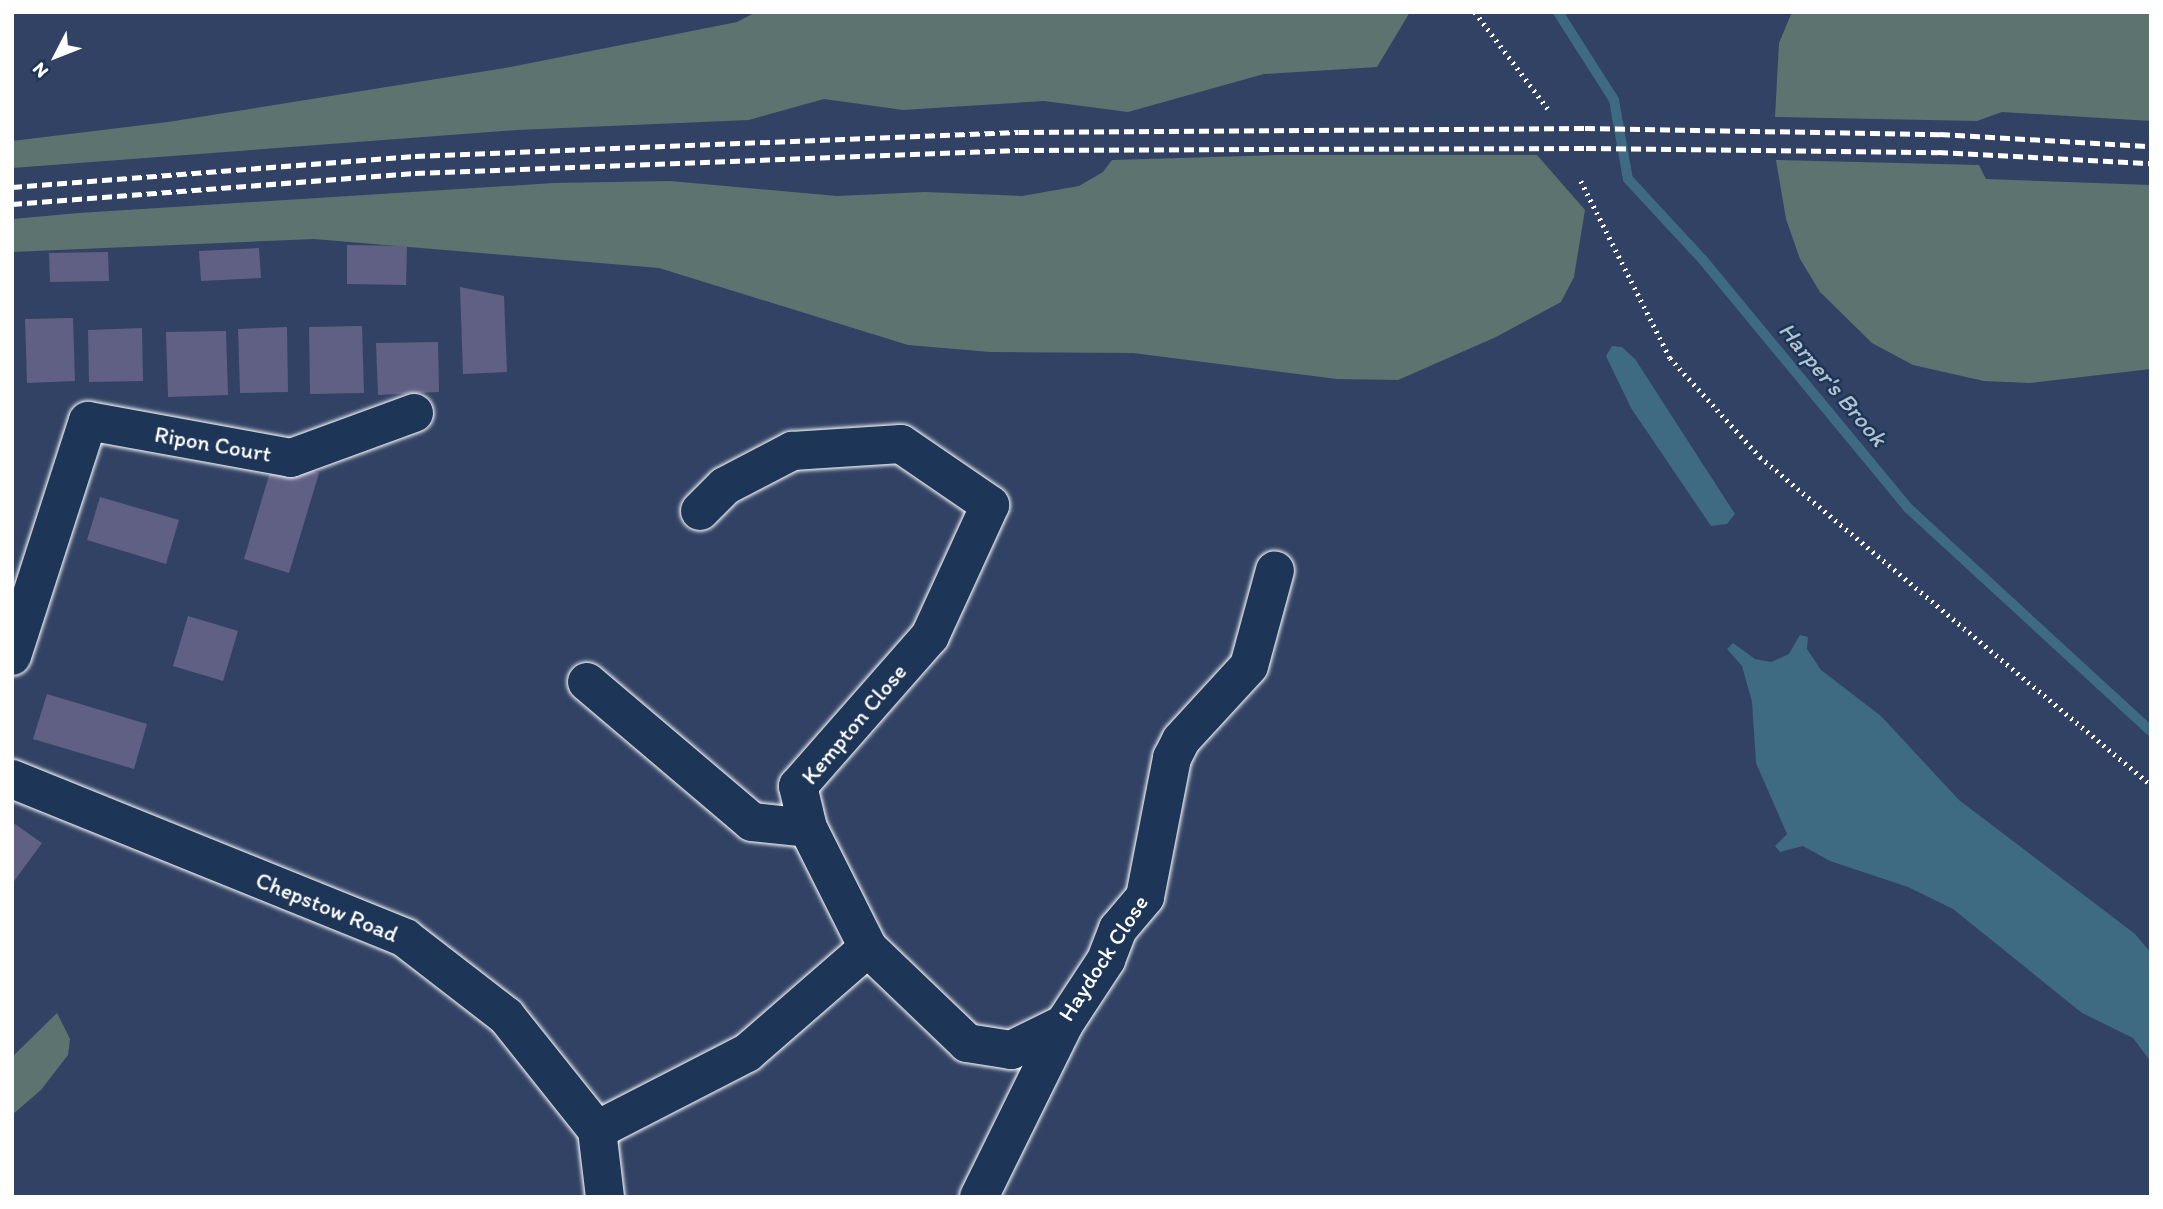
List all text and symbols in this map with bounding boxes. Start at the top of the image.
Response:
north arrow [21,21,91,91]
text: N [27,58,53,83]
water label: Harper's Brook [1773,316,1893,452]
street label: Ripon Court [153,420,273,468]
street label: Kempton Close [796,658,912,790]
street label: Chepstow Road [252,866,402,948]
street label: Haydock Close [1052,890,1154,1026]

